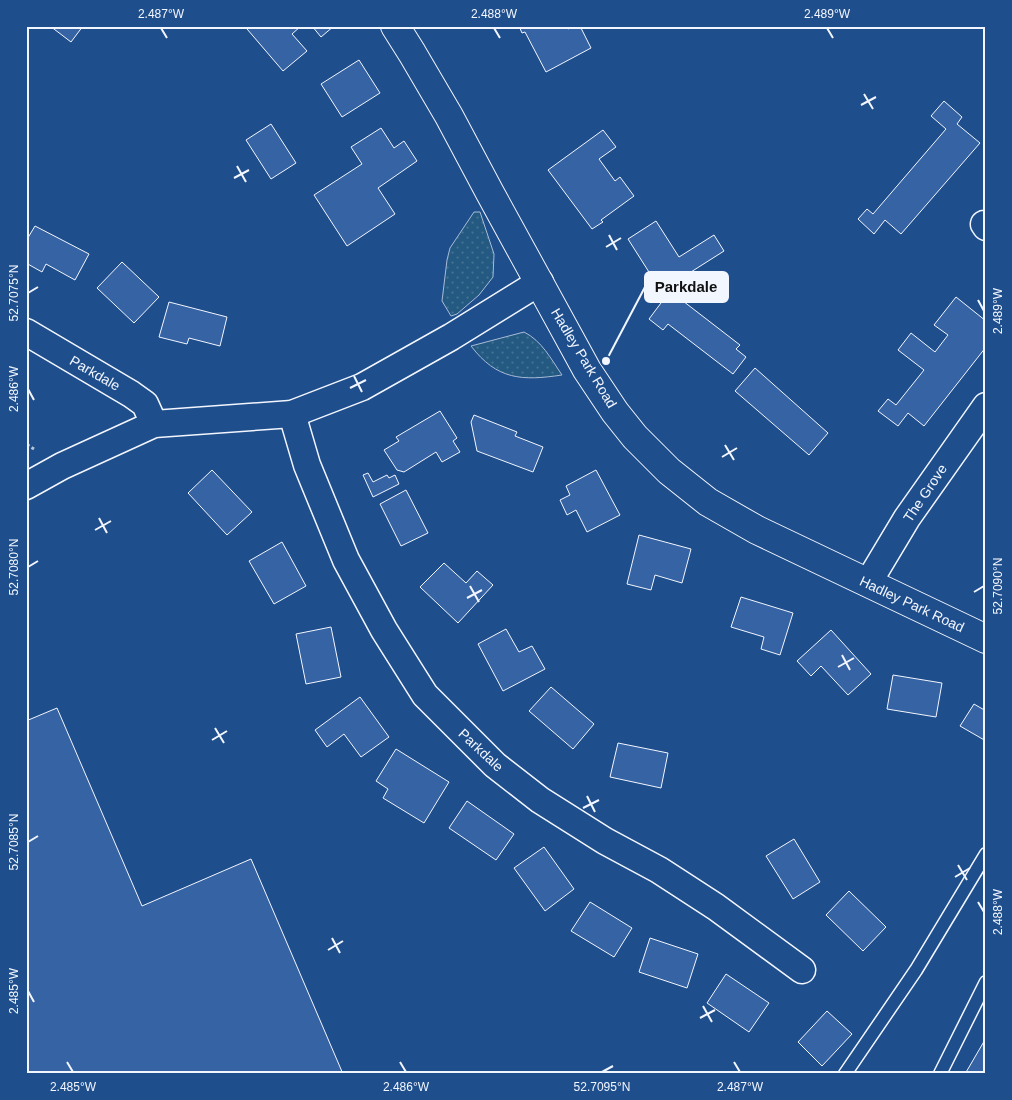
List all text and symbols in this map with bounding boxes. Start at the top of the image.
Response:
text: 2.487°W [138,7,185,21]
text: 2.488°W [471,7,518,21]
text: 2.489°W [804,7,851,21]
text: 52.7075°N [7,265,21,321]
callout: Parkdale [645,272,728,302]
text: Parkdale [655,278,717,295]
text: 2.489°W [991,287,1005,334]
street label: Hadley Park Road [548,305,620,411]
street label: Parkdale [67,352,123,394]
text: 2.486°W [7,365,21,412]
street label: The Grove [900,461,950,525]
text: 52.7080°N [7,539,21,595]
text: 52.7090°N [991,558,1005,614]
street label: Hadley Park Road [857,573,967,635]
street label: Parkdale [455,725,507,775]
text: 52.7085°N [7,814,21,870]
text: 2.488°W [991,888,1005,935]
text: 2.485°W [7,967,21,1014]
text: 2.485°W [50,1080,97,1094]
text: 2.486°W [383,1080,430,1094]
text: 52.7095°N [574,1080,630,1094]
text: 2.487°W [717,1080,764,1094]

